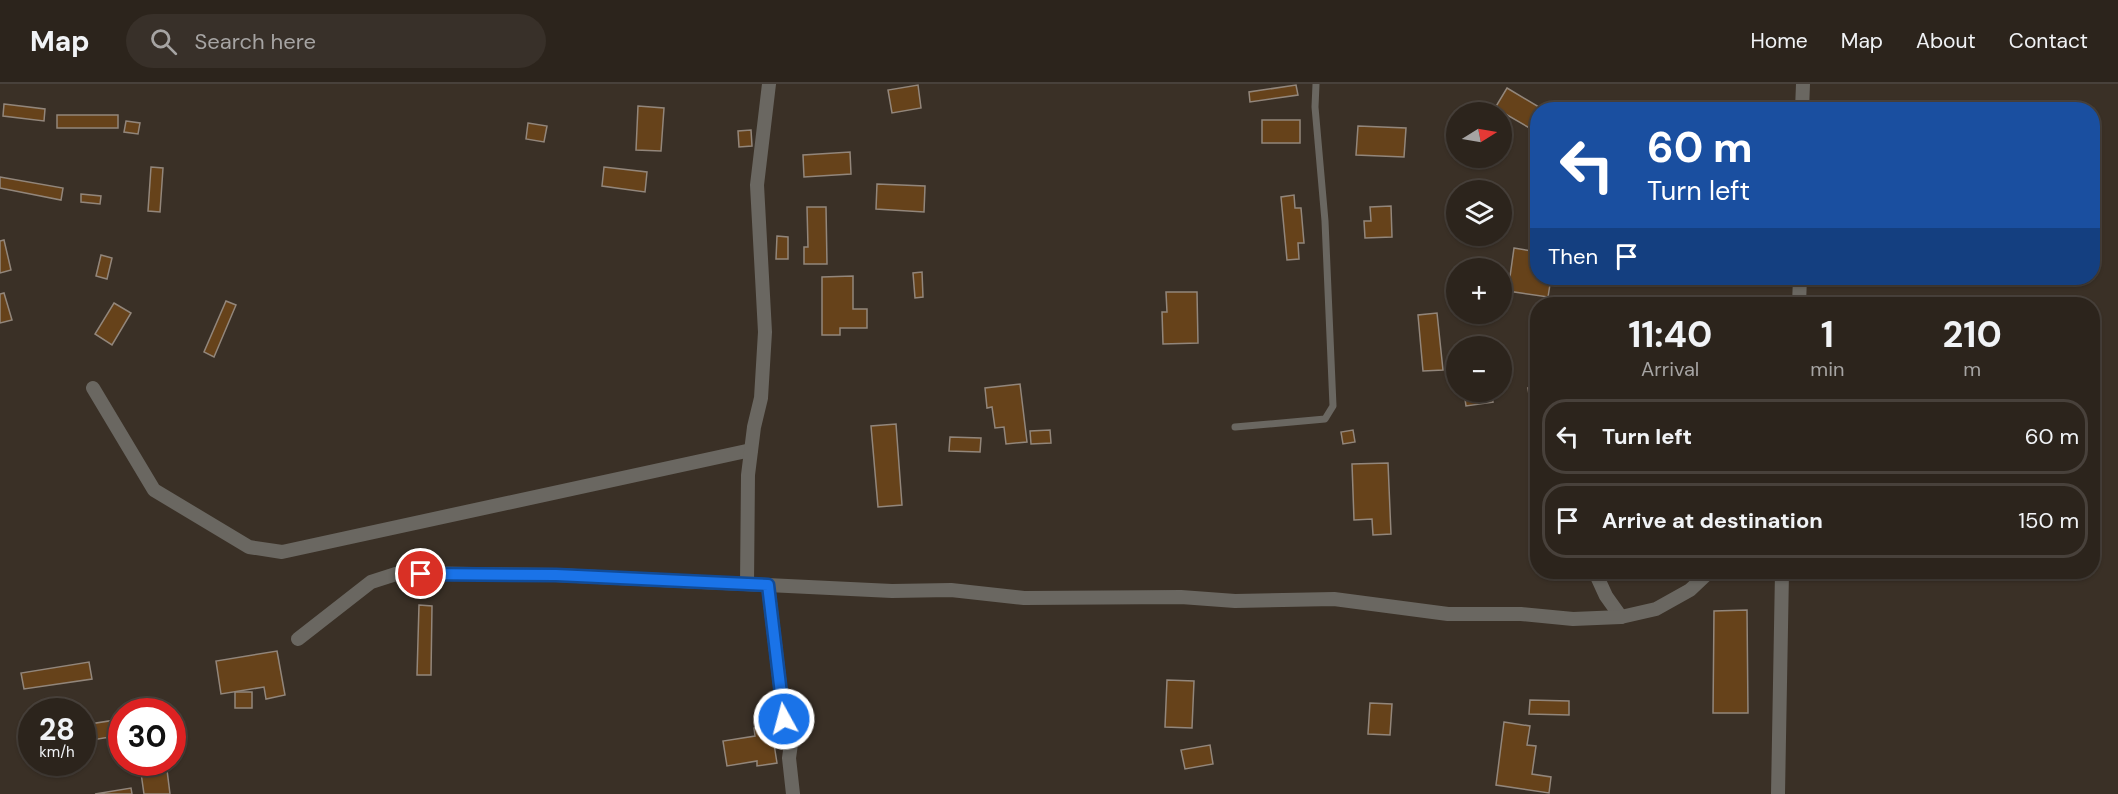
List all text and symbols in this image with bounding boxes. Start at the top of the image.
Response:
search box [126,14,546,68]
text: Map [30,23,90,60]
icon: search [147,25,180,58]
text: Search here [195,27,316,56]
text: Home [1750,27,1808,55]
text: Map [1841,27,1883,55]
text: About [1916,27,1976,55]
text: Contact [2009,27,2088,55]
north arrow [1446,102,1512,168]
map controls [1446,102,1512,402]
text: 60 m [1647,120,1753,175]
icon: left [1548,126,1626,204]
text: Turn left [1647,173,1750,208]
button: layers [1446,180,1512,246]
icon: arrive [1610,240,1643,273]
text: Then [1548,242,1598,271]
button: + [1446,258,1512,324]
text: 11:40 [1628,311,1712,358]
text: 1 [1821,311,1834,358]
text: 210 [1943,311,2002,358]
button: − [1446,336,1512,402]
text: Arrival [1641,356,1699,382]
text: min [1810,356,1844,382]
text: m [1963,356,1981,382]
icon: left [1551,420,1584,453]
text: Turn left [1602,422,1692,451]
text: 60 m [2025,422,2079,451]
icon: arrive [1551,504,1584,537]
text: Arrive at destination [1602,506,1823,535]
text: 150 m [2018,506,2079,535]
pin [395,548,446,599]
icon: arrive [404,557,437,590]
position arrow [752,687,816,751]
speed limit sign: 30 [108,698,186,776]
text: 28 [39,710,75,749]
text: km/h [39,742,75,762]

